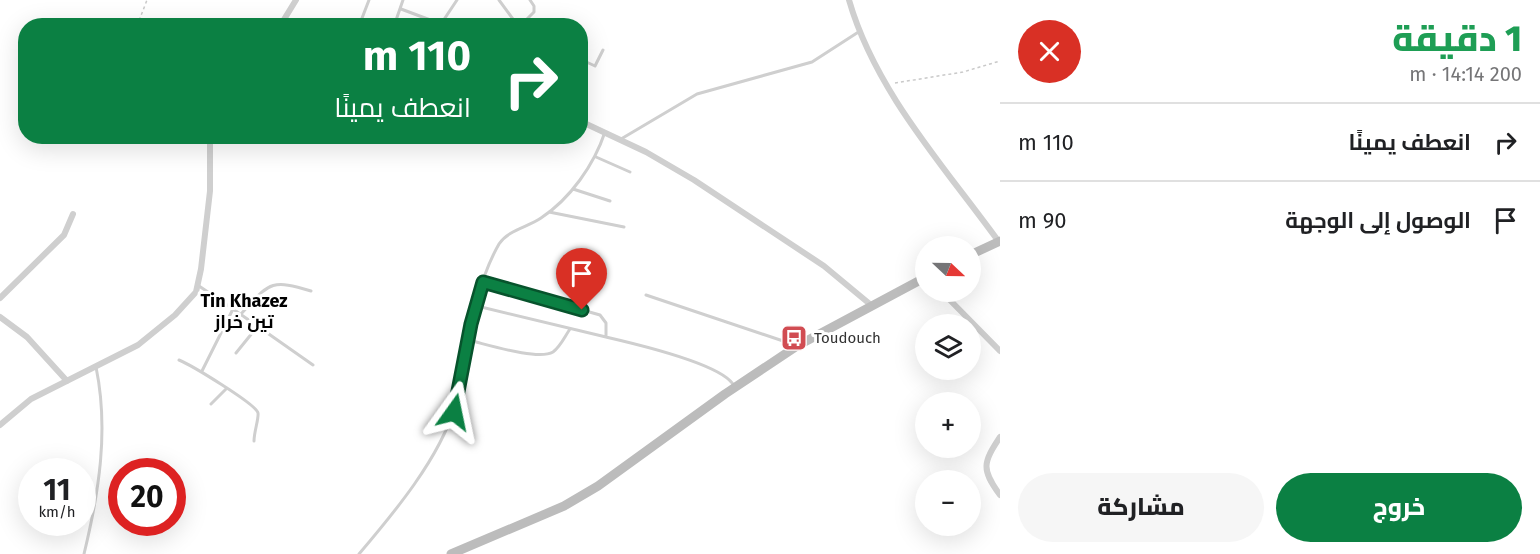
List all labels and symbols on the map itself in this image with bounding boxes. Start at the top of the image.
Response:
north arrow [915,236,981,302]
pin [556,248,607,310]
district label: Tin Khazez تين خراز [200,290,288,333]
bus stop icon: Toudouch [779,323,809,353]
place label: Toudouch [814,329,881,347]
position arrow [422,380,486,444]
speed limit sign: 20 [108,458,186,536]

